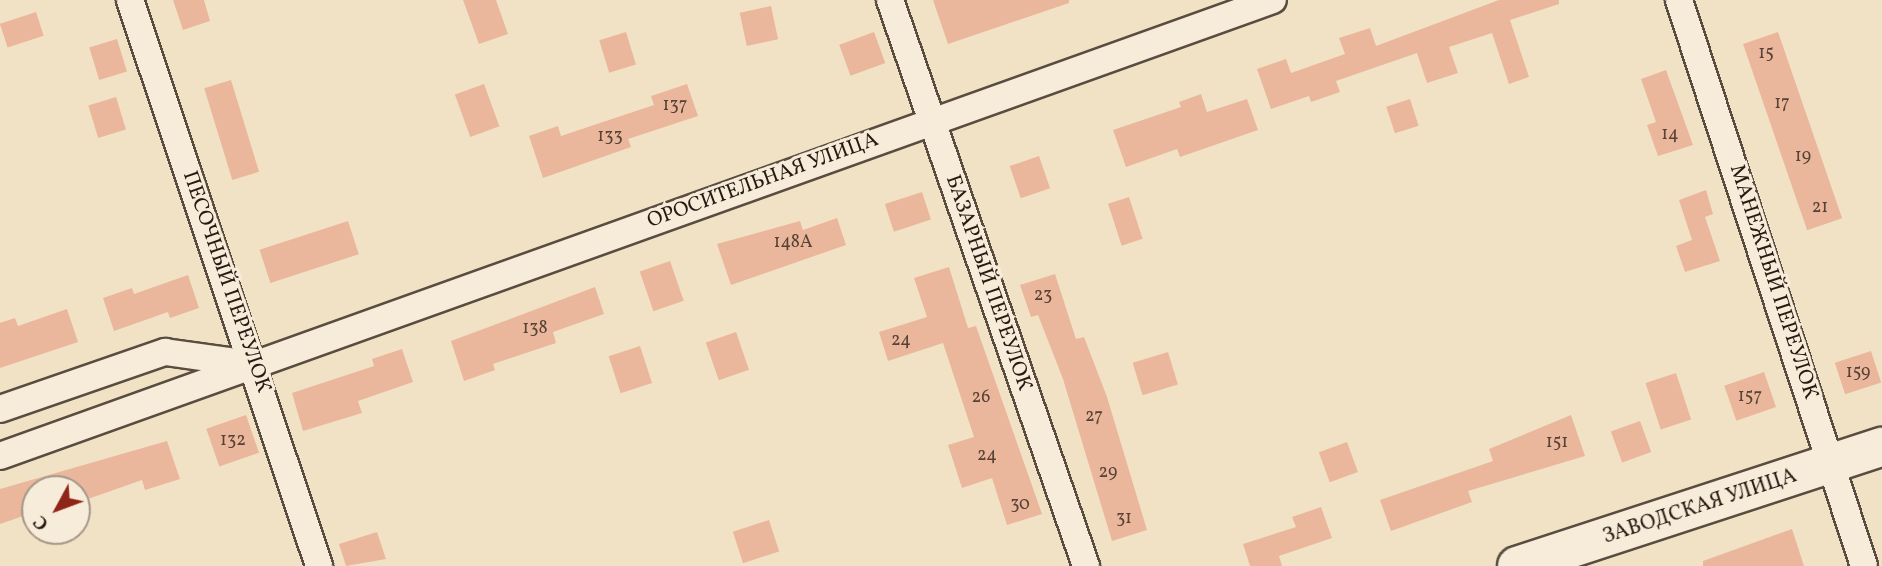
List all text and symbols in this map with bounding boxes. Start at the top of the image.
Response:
house number: 15 [1758,43,1774,65]
house number: 17 [1774,93,1790,115]
house number: 137 [663,95,687,117]
house number: 14 [1661,124,1679,146]
house number: 133 [597,126,623,148]
street label: ОРОСИТЕЛЬНАЯ УЛИЦА [644,127,882,235]
house number: 19 [1795,146,1811,168]
street label: МАНЕЖНЫЙ ПЕРЕУЛОК [1723,162,1823,402]
street label: ПЕСОЧНЫЙ ПЕРЕУЛОК [176,168,276,396]
street label: БАЗАРНЫЙ ПЕРЕУЛОК [939,172,1037,394]
house number: 21 [1812,197,1828,219]
house number: 148А [773,232,813,254]
house number: 23 [1034,285,1052,307]
house number: 138 [522,318,548,340]
house number: 24 [891,330,911,352]
house number: 159 [1846,362,1870,384]
house number: 157 [1738,386,1762,408]
house number: 26 [972,387,990,409]
house number: 27 [1085,406,1103,428]
house number: 132 [220,430,246,452]
house number: 151 [1546,432,1568,454]
house number: 24 [977,445,997,467]
house number: 29 [1099,462,1117,484]
street label: ЗАВОДСКАЯ УЛИЦА [1600,464,1800,550]
north arrow [21,475,91,545]
house number: 30 [1010,494,1030,516]
house number: 31 [1116,508,1132,530]
text: С [28,509,55,536]

